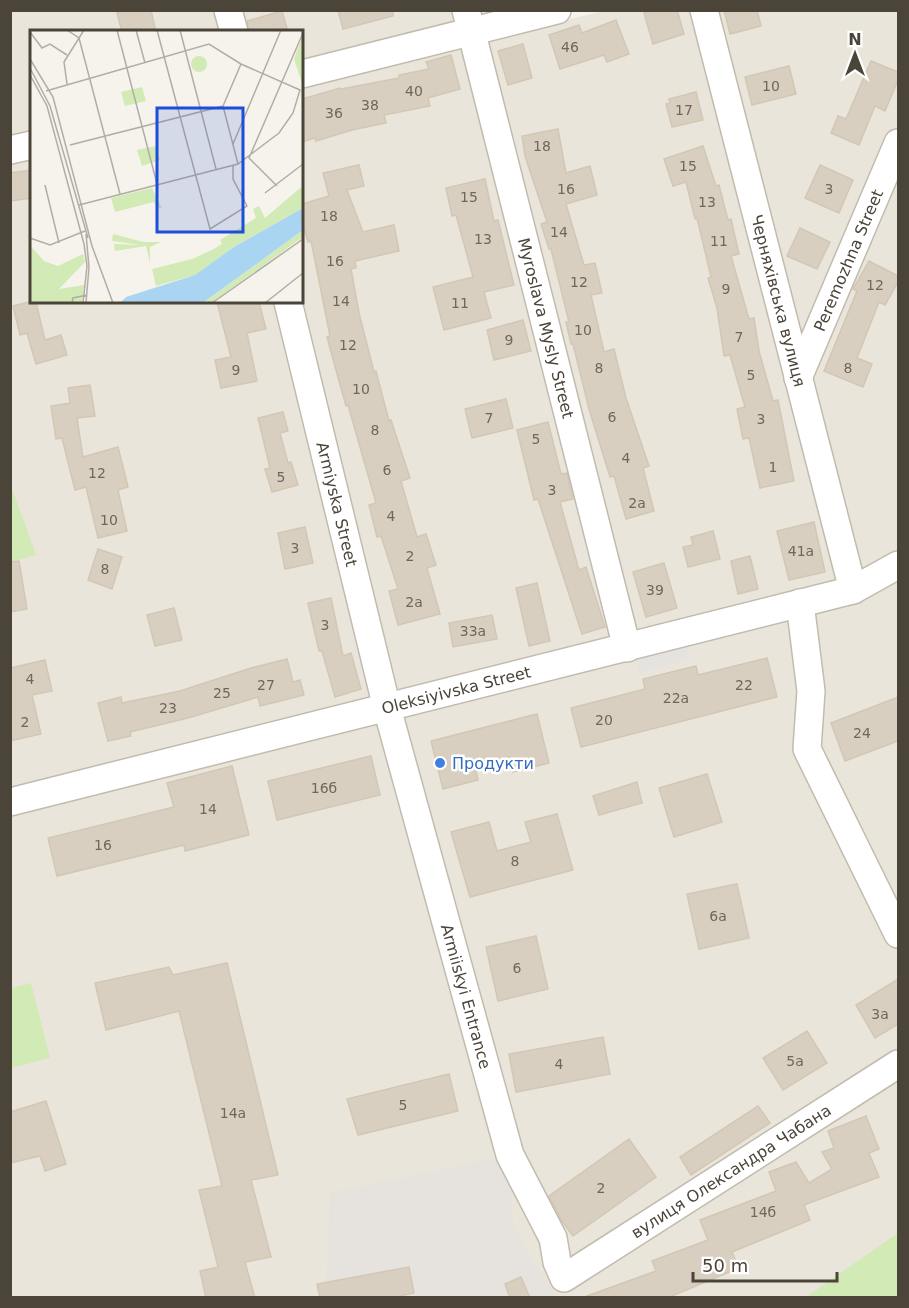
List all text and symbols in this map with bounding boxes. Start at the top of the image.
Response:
north arrow [825,24,885,84]
inset map [30,30,303,303]
text: N [848,30,862,49]
house number: 46 [561,39,579,55]
house number: 10 [762,78,780,94]
house number: 40 [405,83,423,99]
house number: 38 [361,97,379,113]
house number: 17 [675,102,693,118]
house number: 36 [325,105,343,121]
house number: 18 [533,138,551,154]
house number: 15 [679,158,697,174]
house number: 16 [557,181,575,197]
house number: 3 [825,181,833,197]
street label: Peremozhna Street [810,186,887,334]
house number: 15 [460,189,478,205]
house number: 13 [698,194,716,210]
house number: 18 [320,208,338,224]
street label: Черняхівська вулиця [747,212,809,389]
house number: 14 [550,224,568,240]
house number: 13 [474,231,492,247]
house number: 11 [710,233,728,249]
street label: Myroslava Mysly Street [514,236,578,420]
house number: 16 [326,253,344,269]
house number: 12 [570,274,588,290]
house number: 12 [866,277,884,293]
house number: 9 [722,281,730,297]
house number: 14 [332,293,350,309]
house number: 11 [451,295,469,311]
house number: 10 [574,322,592,338]
house number: 7 [735,329,743,345]
house number: 9 [505,332,513,348]
house number: 12 [339,337,357,353]
house number: 8 [595,360,603,376]
house number: 8 [844,360,852,376]
house number: 9 [232,362,240,378]
house number: 5 [747,367,755,383]
house number: 10 [352,381,370,397]
house number: 6 [608,409,617,425]
house number: 7 [485,410,493,426]
house number: 3 [757,411,765,427]
house number: 8 [371,422,379,438]
house number: 5 [532,431,540,447]
street label: Armiyska Street [312,440,361,568]
house number: 4 [622,450,631,466]
house number: 1 [769,459,777,475]
house number: 6 [383,462,392,478]
house number: 12 [88,465,106,481]
house number: 5 [277,469,285,485]
house number: 3 [548,482,556,498]
house number: 2а [628,495,646,511]
house number: 4 [387,508,396,524]
house number: 10 [100,512,118,528]
house number: 3 [291,540,299,556]
house number: 41а [788,543,814,559]
house number: 2 [406,548,414,564]
house number: 8 [101,561,109,577]
house number: 39 [646,582,664,598]
house number: 2а [405,594,423,610]
house number: 3 [321,617,329,633]
house number: 33а [460,623,486,639]
street label: Oleksiyivska Street [380,662,533,718]
house number: 4 [26,671,35,687]
house number: 27 [257,677,275,693]
house number: 22 [735,677,753,693]
house number: 25 [213,685,231,701]
house number: 22а [663,690,689,706]
house number: 23 [159,700,177,716]
house number: 20 [595,712,613,728]
house number: 2 [21,714,29,730]
house number: 24 [853,725,871,741]
place label: Продукти [452,754,534,773]
marker: Продукти [433,756,447,770]
house number: 16б [311,780,337,796]
house number: 14 [199,801,217,817]
house number: 16 [94,837,112,853]
house number: 8 [511,853,519,869]
house number: 6а [709,908,727,924]
street label: Armiiskyi Entrance [437,922,495,1071]
house number: 6 [513,960,522,976]
house number: 3а [871,1006,889,1022]
house number: 5а [786,1053,804,1069]
house number: 4 [555,1056,564,1072]
house number: 5 [399,1097,407,1113]
street label: вулиця Олександра Чабана [628,1101,835,1242]
house number: 14а [220,1105,246,1121]
house number: 2 [597,1180,605,1196]
house number: 14б [750,1204,776,1220]
scale bar [693,1245,837,1283]
text: 50 m [702,1255,748,1276]

